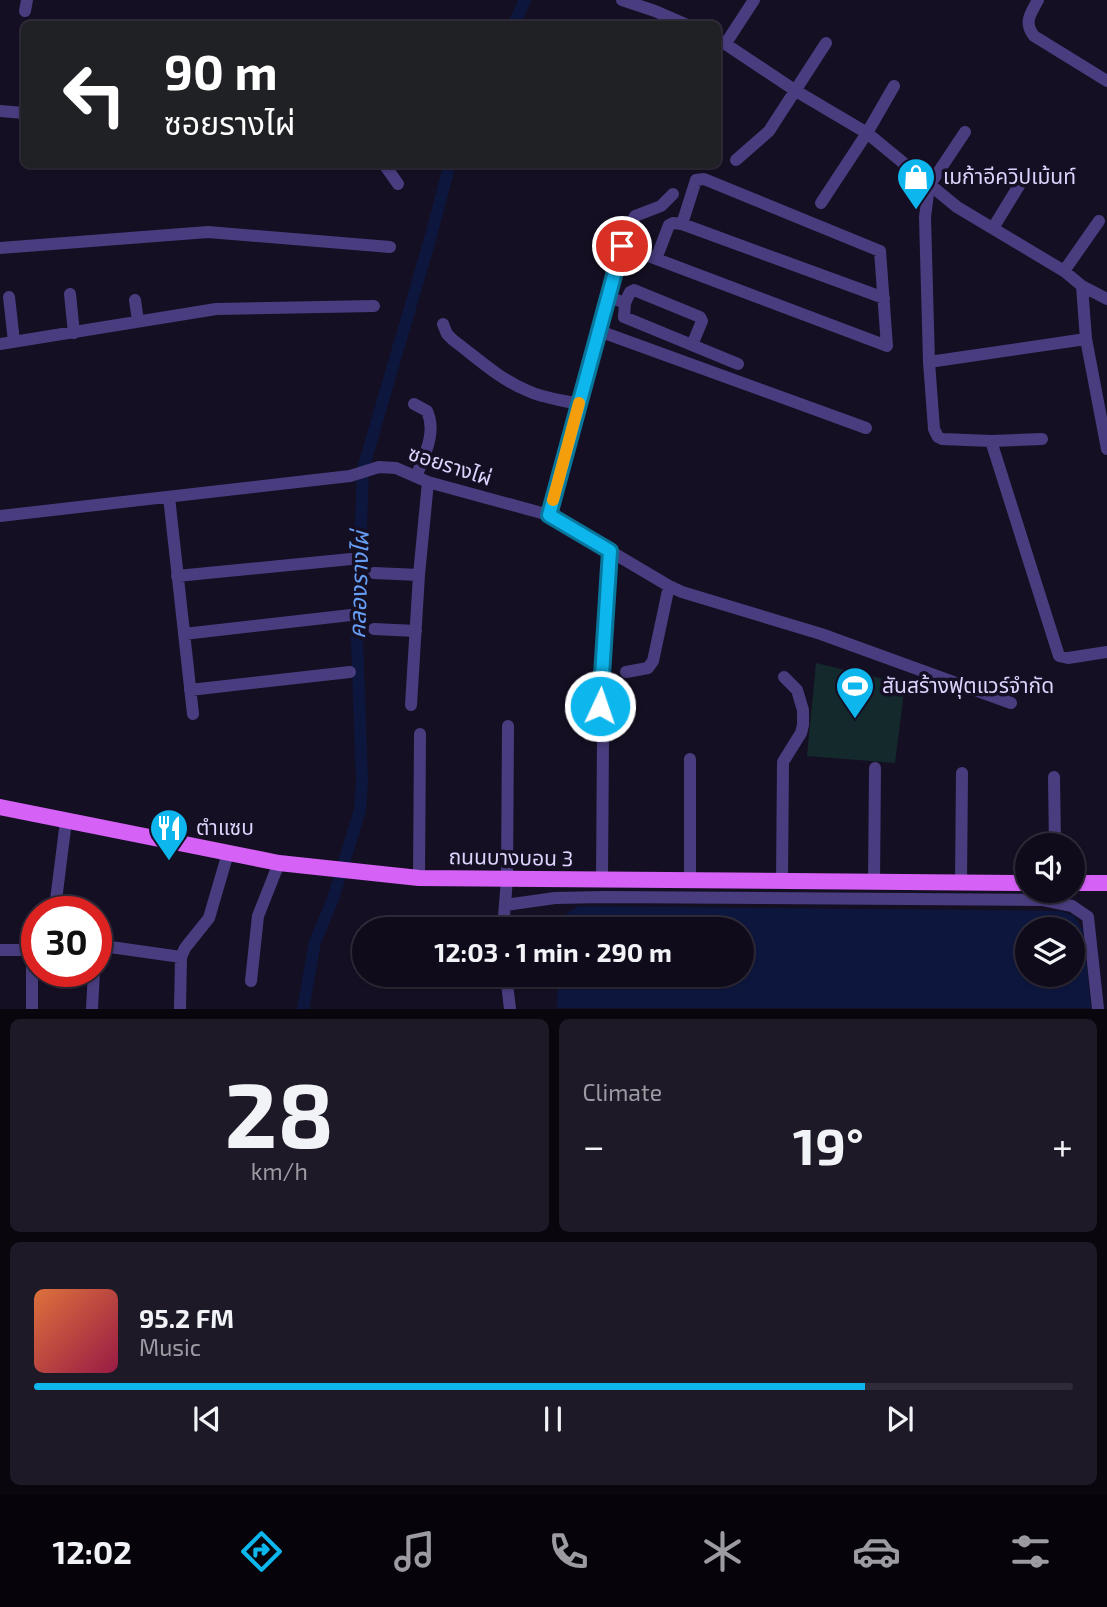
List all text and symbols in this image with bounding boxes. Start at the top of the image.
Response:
text: 90 m [164,41,278,100]
icon: left [49,49,140,140]
text: ซอยรางไผ่ [164,103,295,141]
shop icon: เมก้าอีควิปเม้นท์ [895,156,937,211]
place label: เมก้าอีควิปเม้นท์ [943,163,1076,188]
pin [592,216,652,276]
icon: arrive [603,227,641,265]
street label: ซอยรางไผ่ [406,439,495,490]
water label: คลองรางไผ่ [342,528,374,639]
sports icon: สันสร้างฟุตแวร์จำกัด [834,665,876,720]
position arrow [563,669,637,743]
place label: สันสร้างฟุตแวร์จำกัด [882,672,1054,699]
restaurant icon: ตำแซบ [148,807,190,862]
place label: ตำแซบ [196,814,254,839]
map controls [1015,833,1085,987]
button: sound [1015,833,1085,903]
street label: ถนนบางบอน 3 [448,843,574,870]
speed limit sign: 30 [21,896,112,987]
button: layers [1015,917,1085,987]
text: 12:03 · 1 min · 290 m [434,936,672,967]
text: 28 [224,1057,334,1166]
text: Climate [583,1078,662,1106]
text: 19° [793,1113,864,1175]
text: − [583,1122,605,1168]
text: + [1052,1122,1073,1168]
text: km/h [251,1157,308,1185]
text: 95.2 FM [139,1302,234,1333]
text: Music [139,1333,201,1361]
icon: previous [188,1400,226,1438]
icon: pause [534,1400,572,1438]
icon: next [881,1400,919,1438]
icon: directions [237,1527,286,1576]
icon: music [390,1527,439,1576]
icon: phone [544,1527,593,1576]
icon: climate [698,1527,747,1576]
icon: car [852,1527,901,1576]
icon: filters [1006,1527,1055,1576]
text: 12:02 [52,1532,132,1570]

